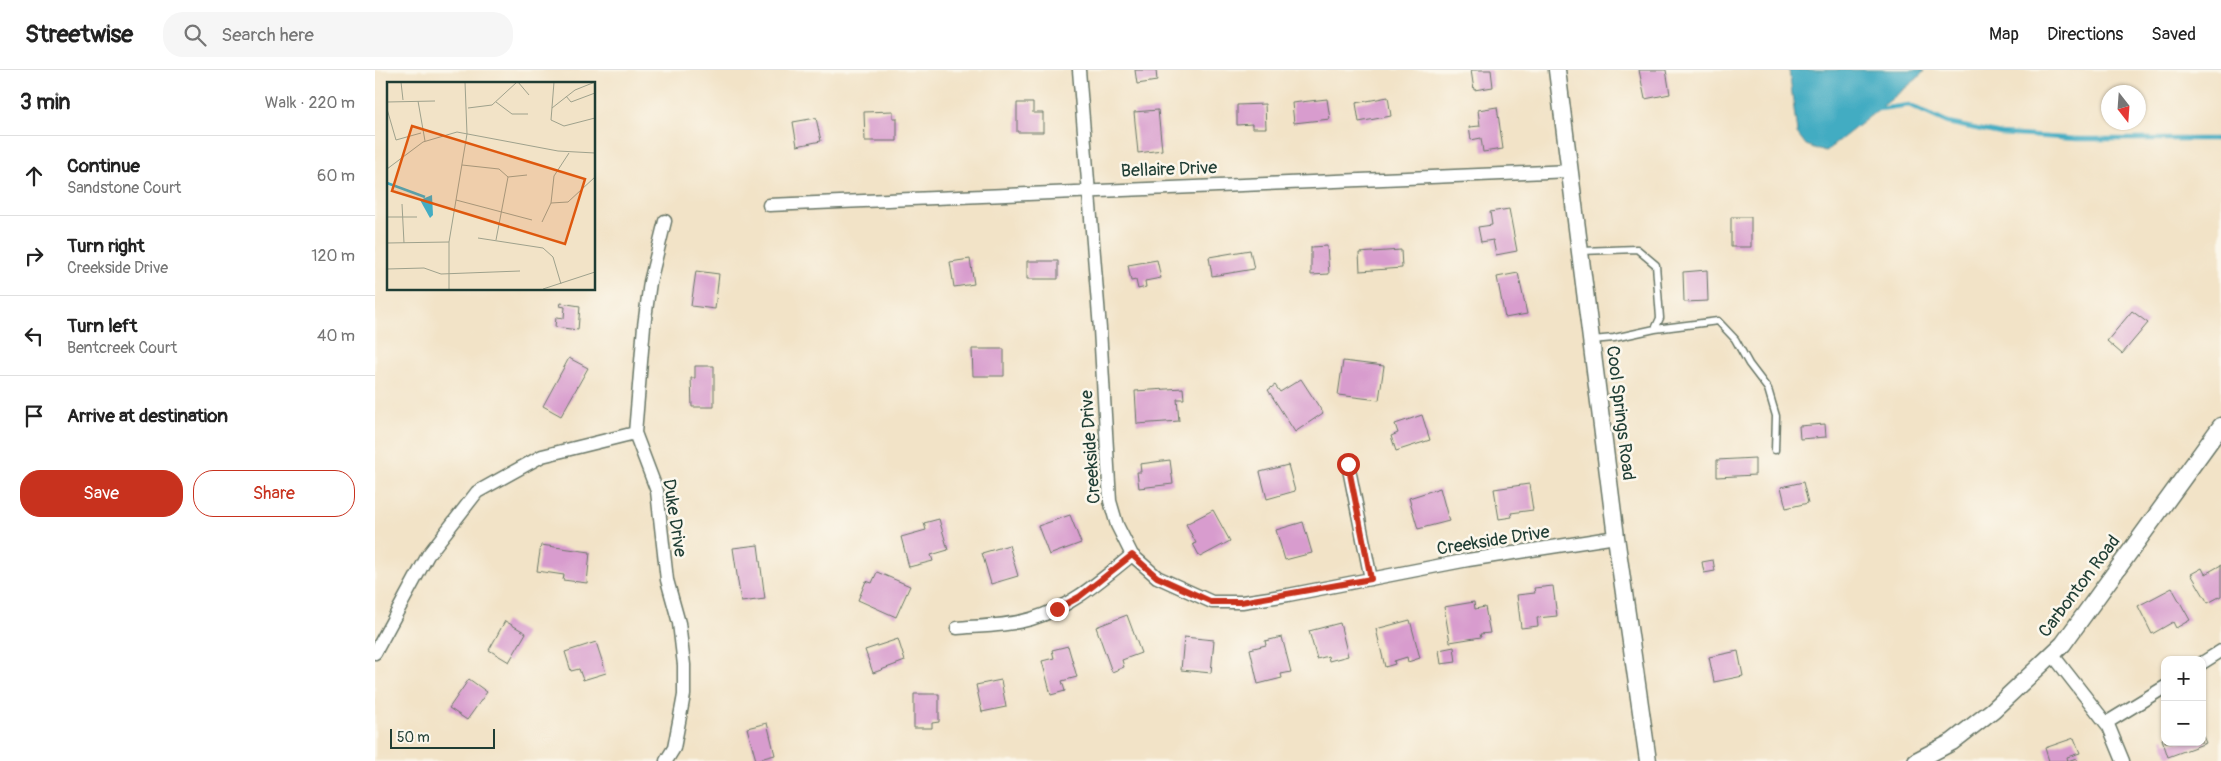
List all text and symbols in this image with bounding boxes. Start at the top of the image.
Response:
search box [163,12,513,57]
text: Streetwise [25,20,133,49]
icon: search [181,21,209,49]
text: Search here [221,23,314,47]
text: Map [1989,23,2019,46]
text: Directions [2047,23,2123,46]
text: Saved [2151,23,2196,46]
inset map [387,82,595,290]
north arrow [2101,85,2146,130]
text: 3 min [20,89,70,116]
text: Walk · 220 m [265,93,355,113]
text: Continue [67,154,140,178]
street label: Bellaire Drive [1120,156,1218,183]
icon: ahead [20,162,48,190]
text: 60 m [317,166,355,186]
text: Sandstone Court [67,178,181,198]
text: Turn right [67,234,145,258]
icon: right [20,242,48,270]
text: 120 m [311,246,355,266]
text: Creekside Drive [67,258,168,278]
text: Turn left [67,314,137,338]
icon: left [20,322,48,350]
text: 40 m [317,326,355,346]
text: Bentcreek Court [67,338,177,358]
street label: Cool Springs Road [1601,344,1640,482]
street label: Creekside Drive [1075,389,1106,505]
icon: arrive [20,402,48,430]
text: Arrive at destination [67,404,228,428]
route start [1337,453,1360,476]
button: Save [20,470,183,517]
button: Share [193,470,355,517]
street label: Duke Drive [657,477,692,559]
street label: Creekside Drive [1435,520,1551,561]
street label: Carbonton Road [2033,531,2125,642]
route end [1046,598,1069,621]
map controls [2161,656,2206,746]
button: + [2161,656,2206,701]
button: − [2161,701,2206,746]
scale bar [390,726,495,749]
text: 50 m [397,729,430,746]

